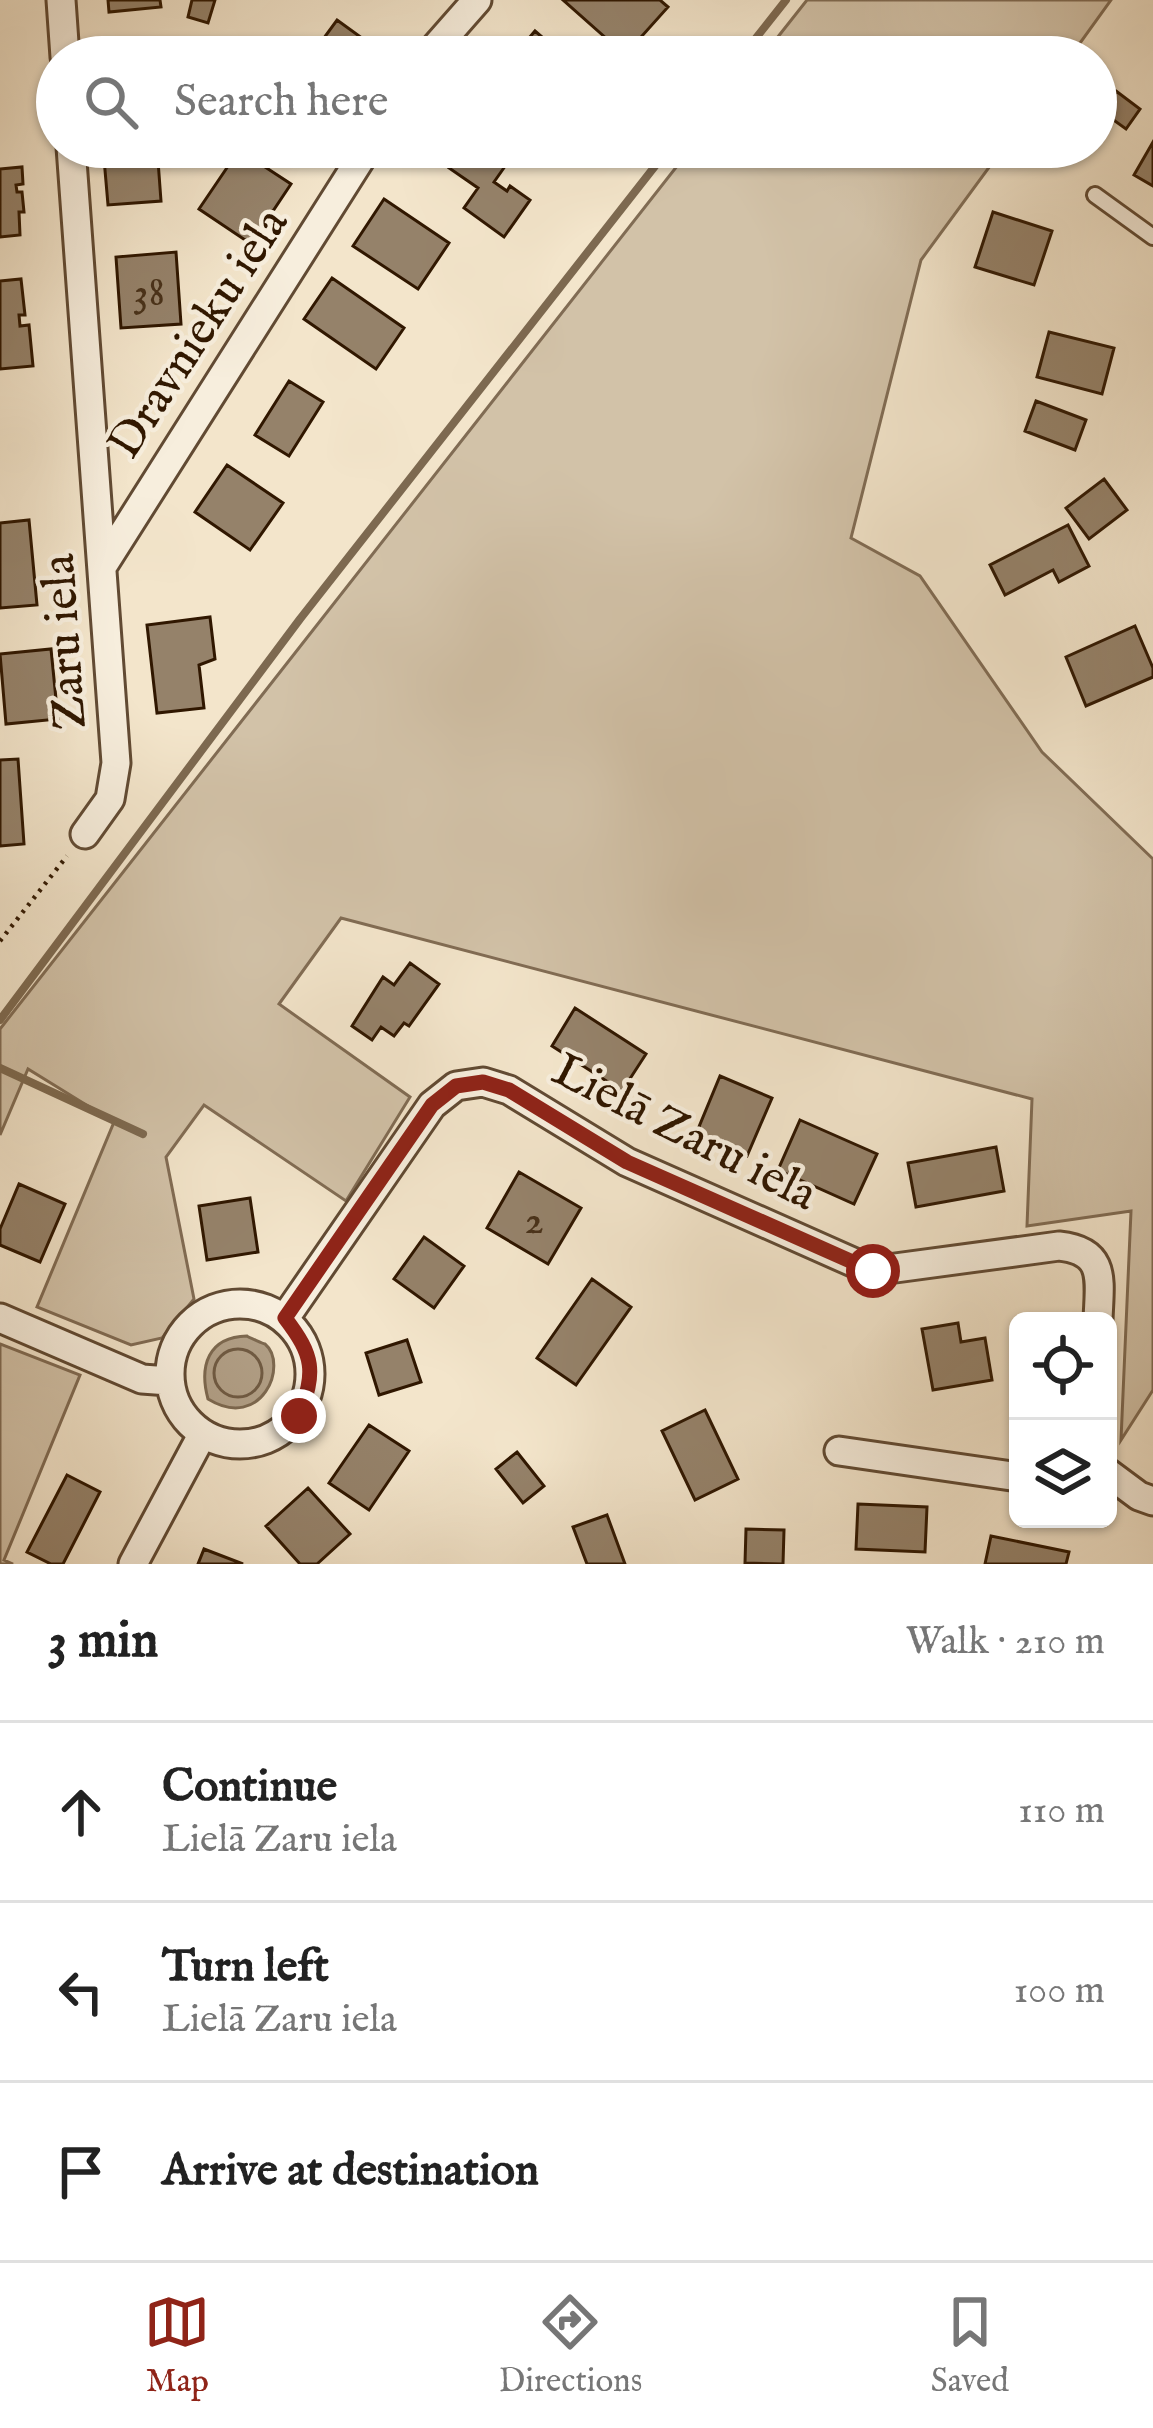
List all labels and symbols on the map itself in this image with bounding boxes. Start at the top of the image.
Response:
street label: Dravnieku iela [96,197,303,471]
house number: 38 [133,267,165,320]
street label: Zaru iela [30,552,102,732]
street label: Lielā Zaru iela [542,1041,827,1226]
house number: 2 [524,1195,544,1248]
route start [846,1244,900,1298]
route end [272,1389,326,1443]

